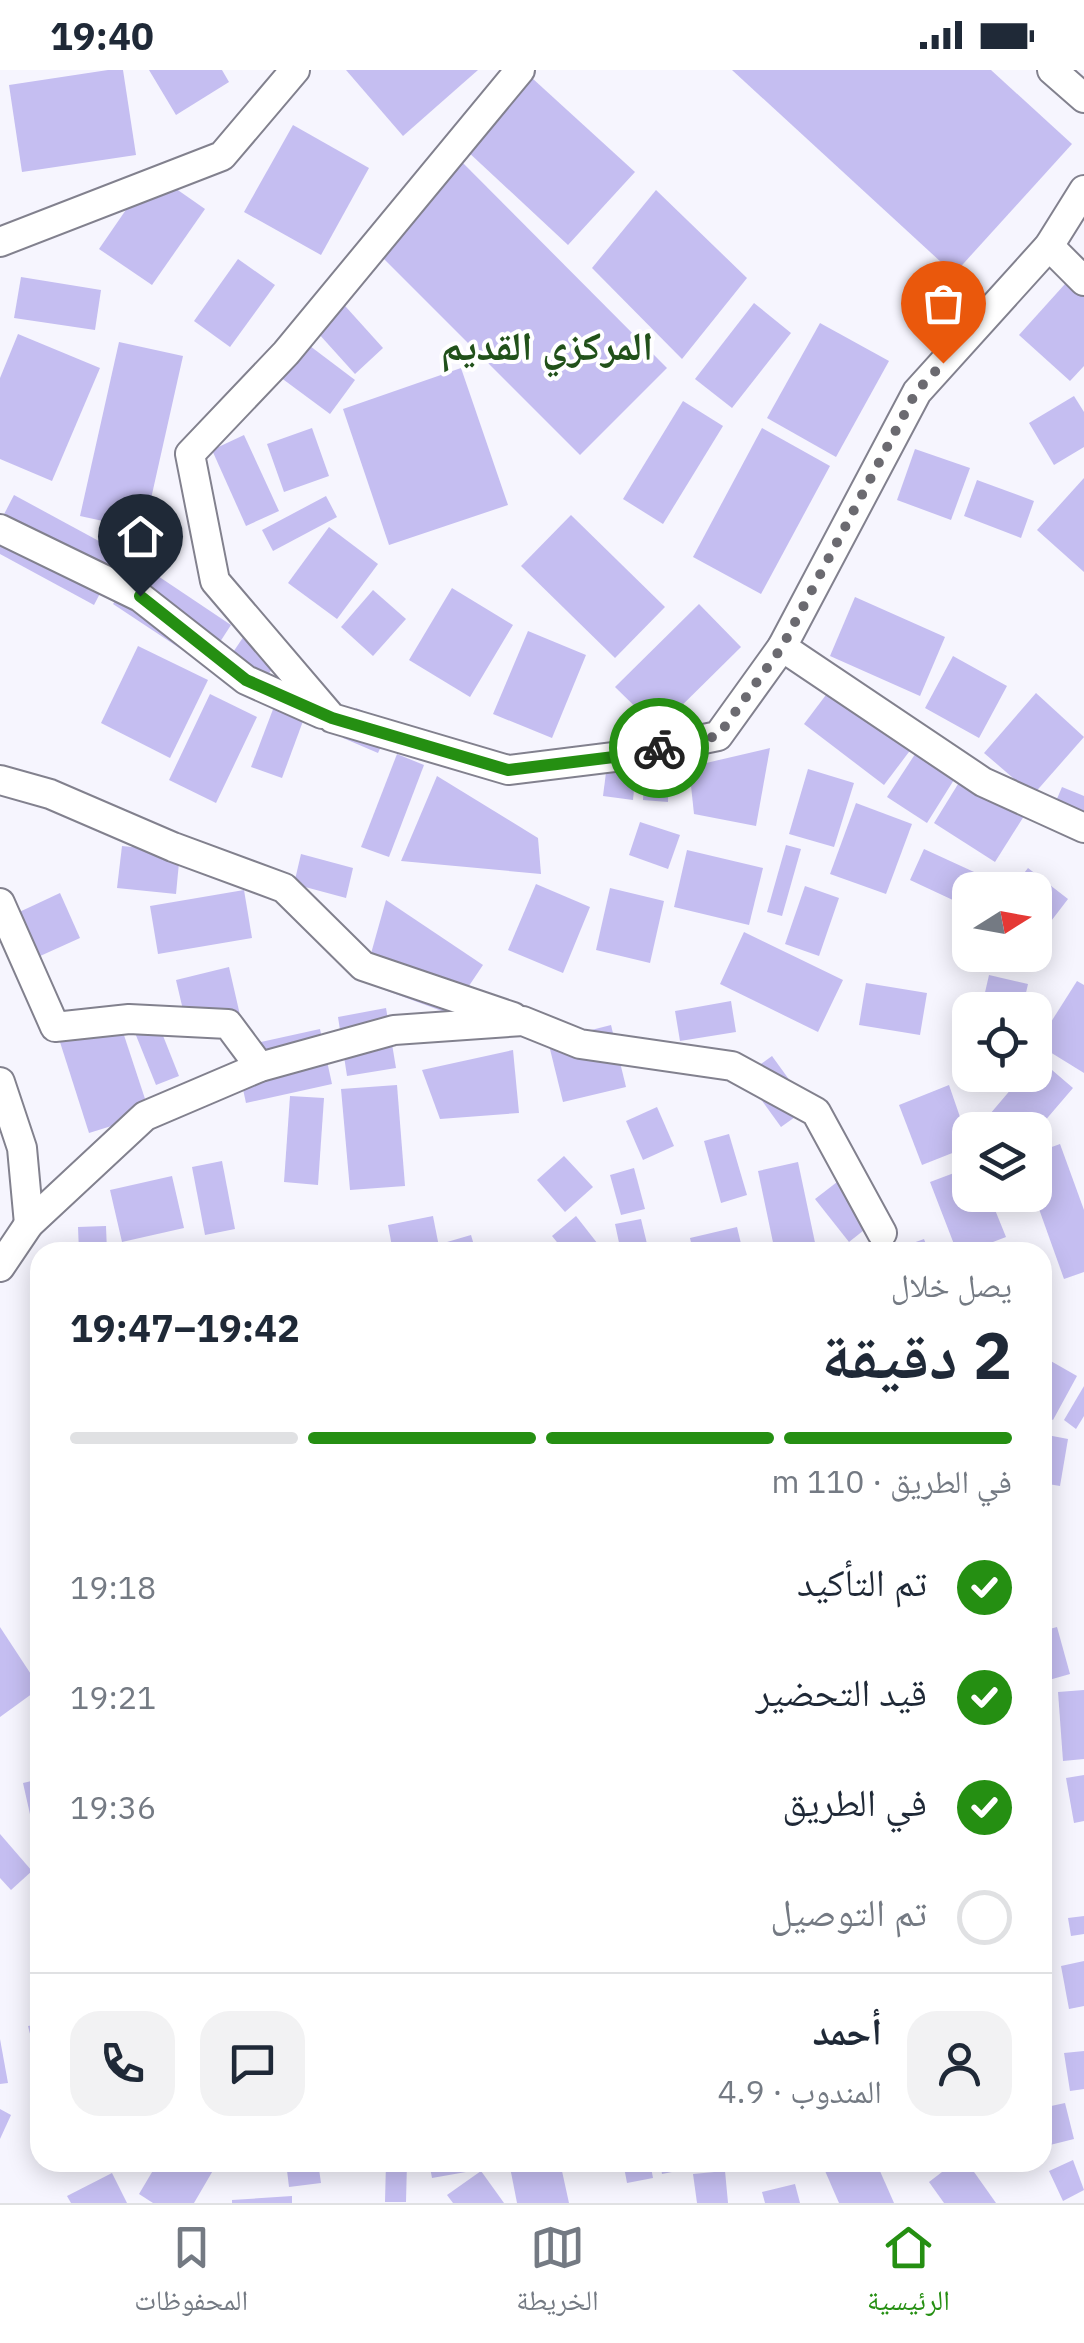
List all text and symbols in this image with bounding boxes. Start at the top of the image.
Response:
text: 19:40 [50,11,154,60]
pin [901,261,986,364]
icon: bag [916,276,971,331]
district label: المركزي القديم [441,319,653,378]
pin [98,494,183,597]
icon: home [113,509,168,564]
courier [609,698,709,798]
icon: bike [632,721,687,776]
north arrow [952,872,1052,972]
map controls [952,872,1052,1212]
button: locate [952,992,1052,1092]
button: layers [952,1112,1052,1212]
text: يصل خلال [891,1264,1012,1306]
text: 19:42–19:47 [70,1303,300,1352]
text: 2 دقيقة [821,1312,1012,1397]
text: في الطريق · 110 m [771,1460,1012,1502]
text: تم التأكيد [797,1557,927,1606]
icon: check [957,1560,1012,1615]
text: 19:18 [70,1566,156,1608]
text: قيد التحضير [756,1667,927,1716]
icon: check [957,1670,1012,1725]
text: 19:21 [70,1676,156,1718]
text: في الطريق [782,1777,927,1826]
icon: check [957,1780,1012,1835]
text: 19:36 [70,1786,156,1828]
text: تم التوصيل [770,1887,927,1936]
text: أحمد [812,2006,882,2055]
button: phone [70,2011,175,2116]
button: chat [200,2011,305,2116]
button: person [907,2011,1012,2116]
text: المندوب · 4.9 [718,2070,882,2112]
tab: المحفوظات [134,2220,248,2328]
tab: الخريطة [516,2220,599,2328]
tab: الرئيسية [867,2220,950,2328]

